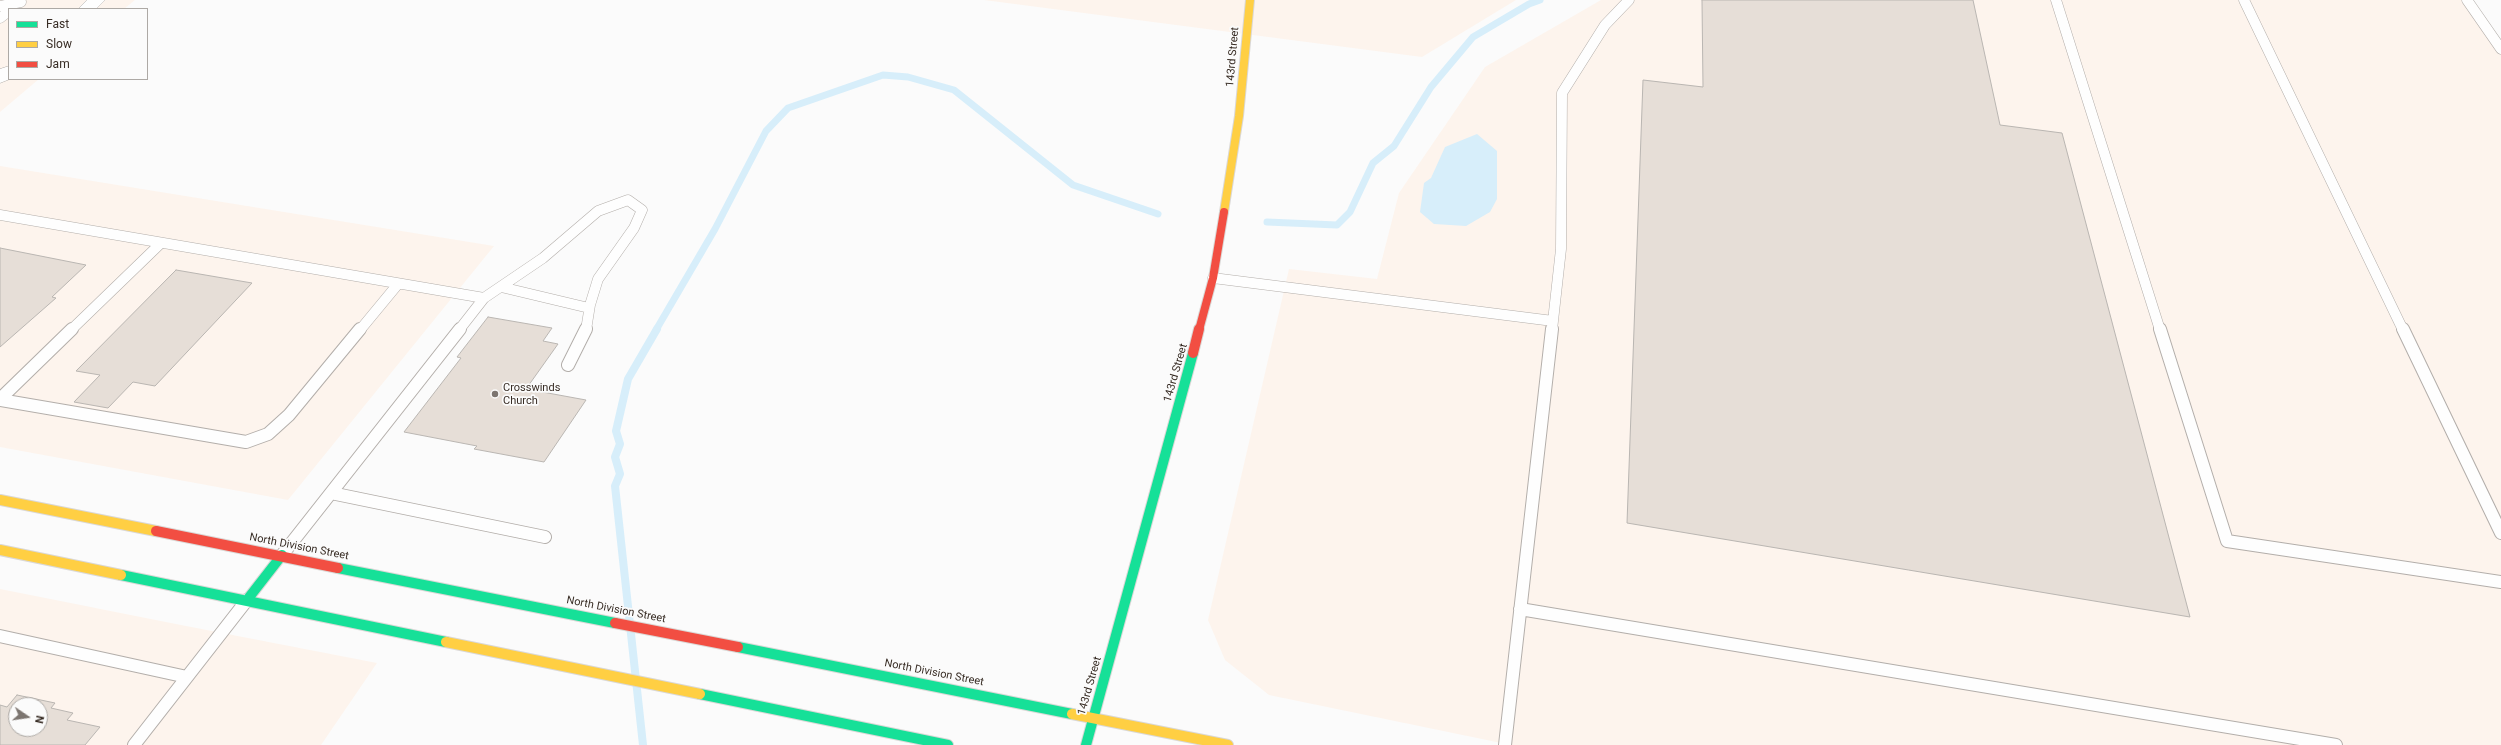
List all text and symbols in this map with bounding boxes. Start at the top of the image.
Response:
legend [8,8,148,80]
text: Fast [46,17,69,31]
street label: 143rd Street [1224,26,1242,88]
text: Slow [46,37,72,51]
text: Jam [46,57,70,71]
street label: 143rd Street [1161,342,1191,404]
place label: Crosswinds Church [503,381,560,407]
marker: Crosswinds Church [490,389,500,399]
street label: North Division Street [248,531,350,563]
street label: North Division Street [565,594,667,626]
street label: 143rd Street [1075,655,1105,717]
street label: North Division Street [883,657,985,689]
north arrow [8,697,48,737]
text: N [32,714,46,725]

